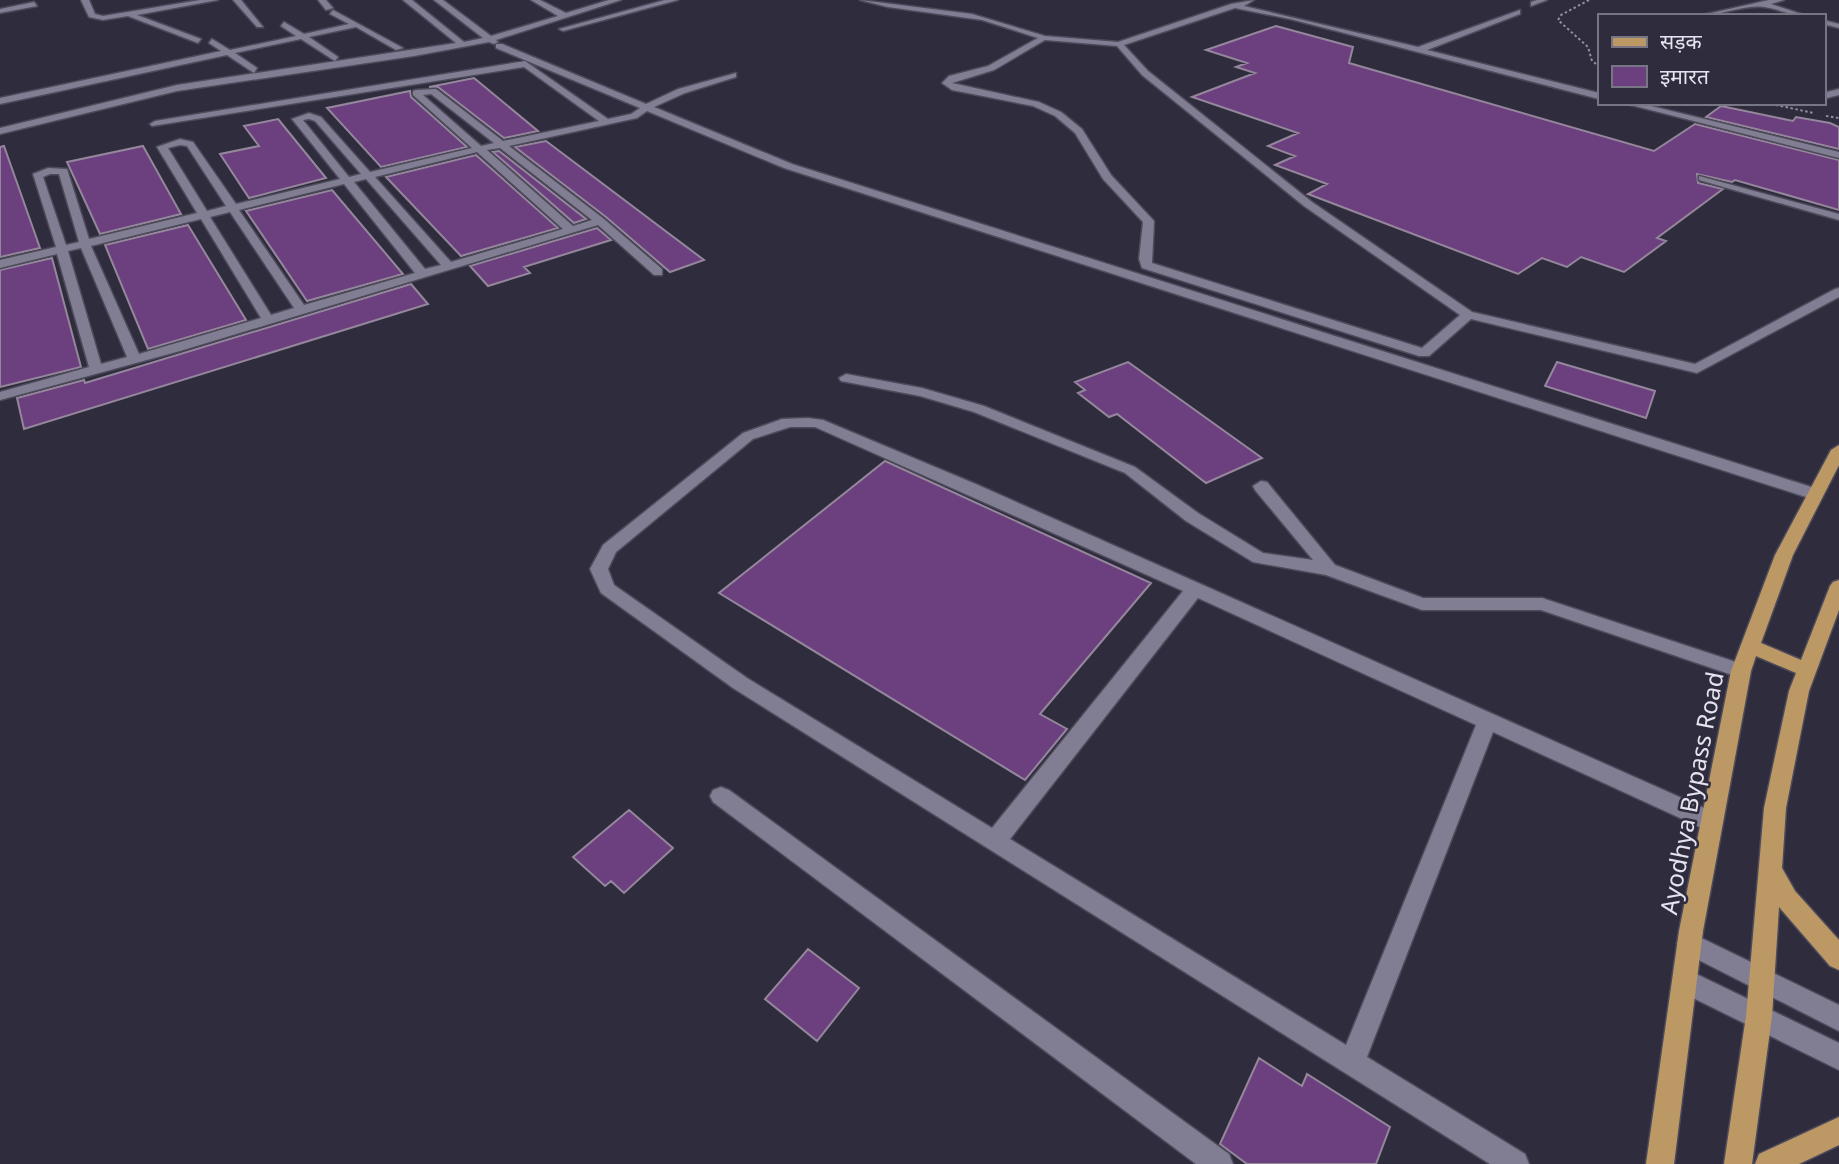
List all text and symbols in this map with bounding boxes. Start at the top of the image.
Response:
legend [1598,14,1825,105]
text: सड़क [1660,27,1702,55]
text: इमारत [1660,62,1710,90]
street label: Ayodhya Bypass Road [1651,669,1731,917]

